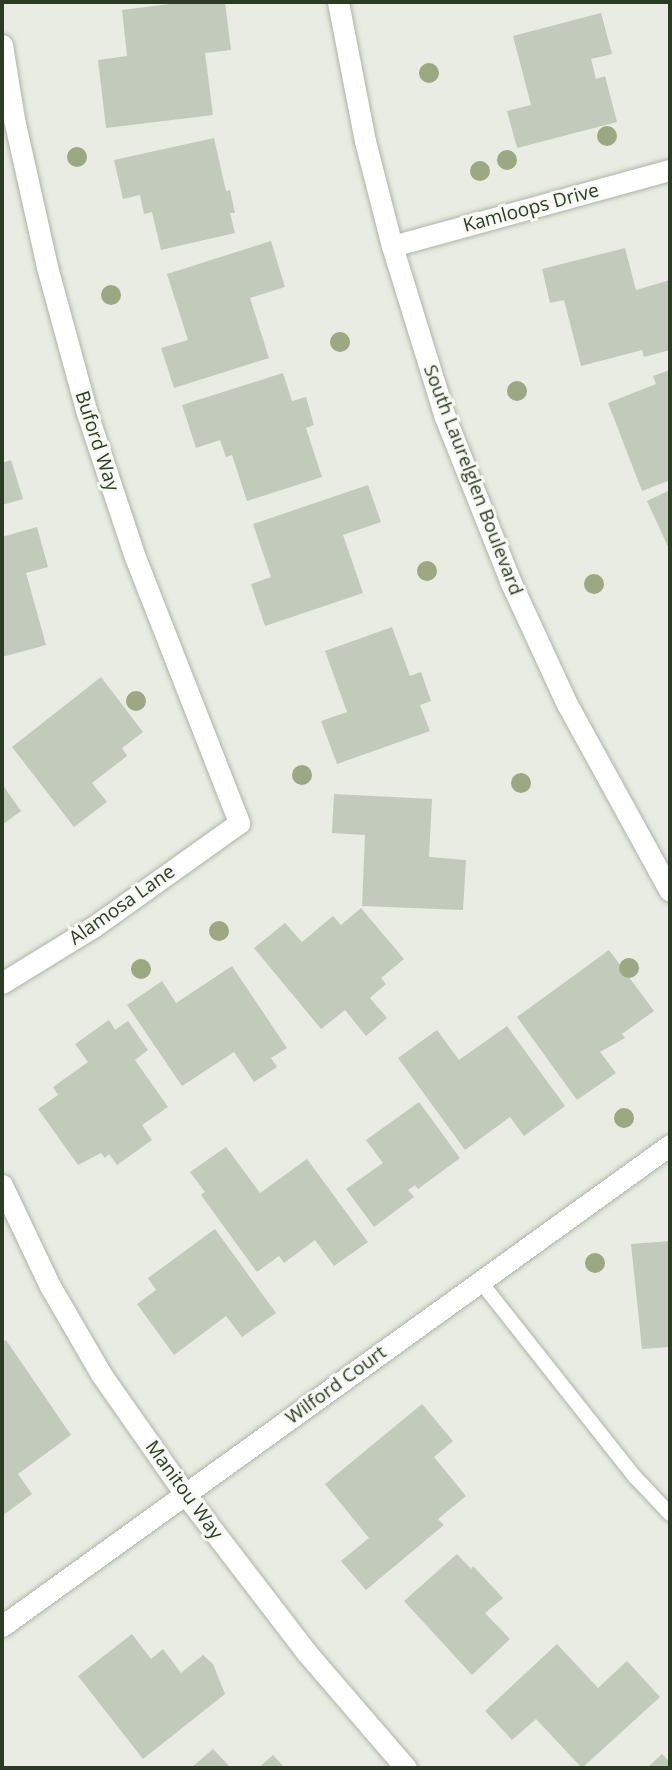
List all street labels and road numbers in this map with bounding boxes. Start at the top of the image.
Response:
street label: Kamloops Drive [461,179,601,237]
street label: South Laurelglen Boulevard [418,362,528,598]
street label: Buford Way [70,388,124,494]
street label: Alamosa Lane [65,860,179,950]
street label: Wilford Court [281,1341,391,1429]
street label: Manitou Way [141,1436,227,1544]

